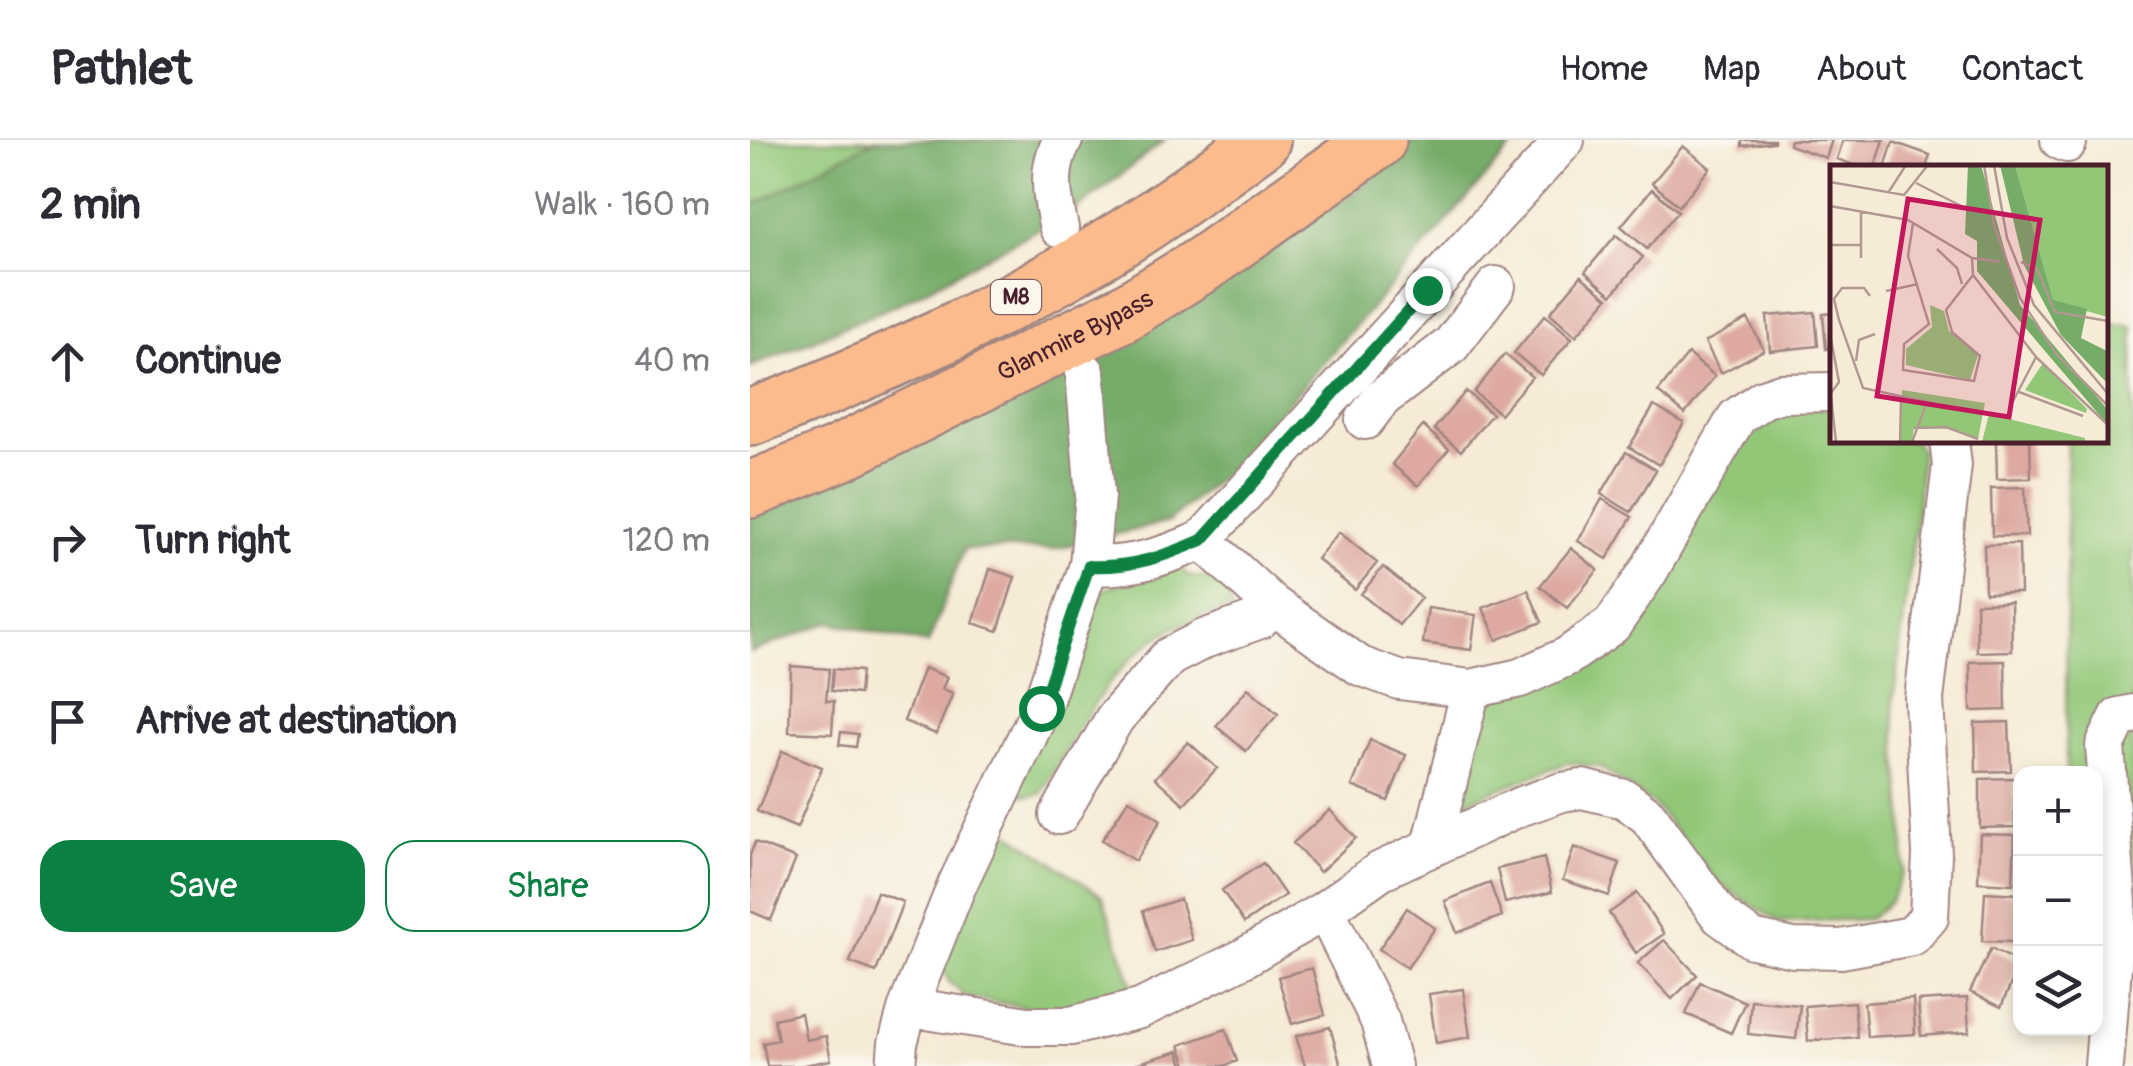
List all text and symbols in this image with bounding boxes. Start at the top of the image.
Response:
text: Pathlet [50,39,192,99]
text: Home [1560,47,1648,91]
text: Map [1703,47,1761,91]
text: About [1816,47,1906,91]
text: Contact [1961,47,2083,91]
inset map [1830,165,2108,442]
text: 2 min [40,179,141,231]
text: Walk · 160 m [534,185,710,225]
route end [1405,268,1451,314]
road number: M8 [991,280,1041,314]
street label: Glanmire Bypass [992,283,1159,389]
icon: ahead [40,334,95,389]
text: Continue [135,337,281,385]
text: 40 m [634,341,710,381]
icon: right [40,514,95,569]
text: Turn right [135,517,290,565]
text: 120 m [622,521,710,561]
route start [1019,686,1065,732]
icon: arrive [40,694,95,749]
text: Arrive at destination [135,697,457,745]
map controls [2013,766,2103,1036]
button: + [2013,766,2103,856]
button: Save [40,840,365,932]
button: Share [385,840,710,932]
button: − [2013,856,2103,946]
button: layers [2013,946,2103,1036]

